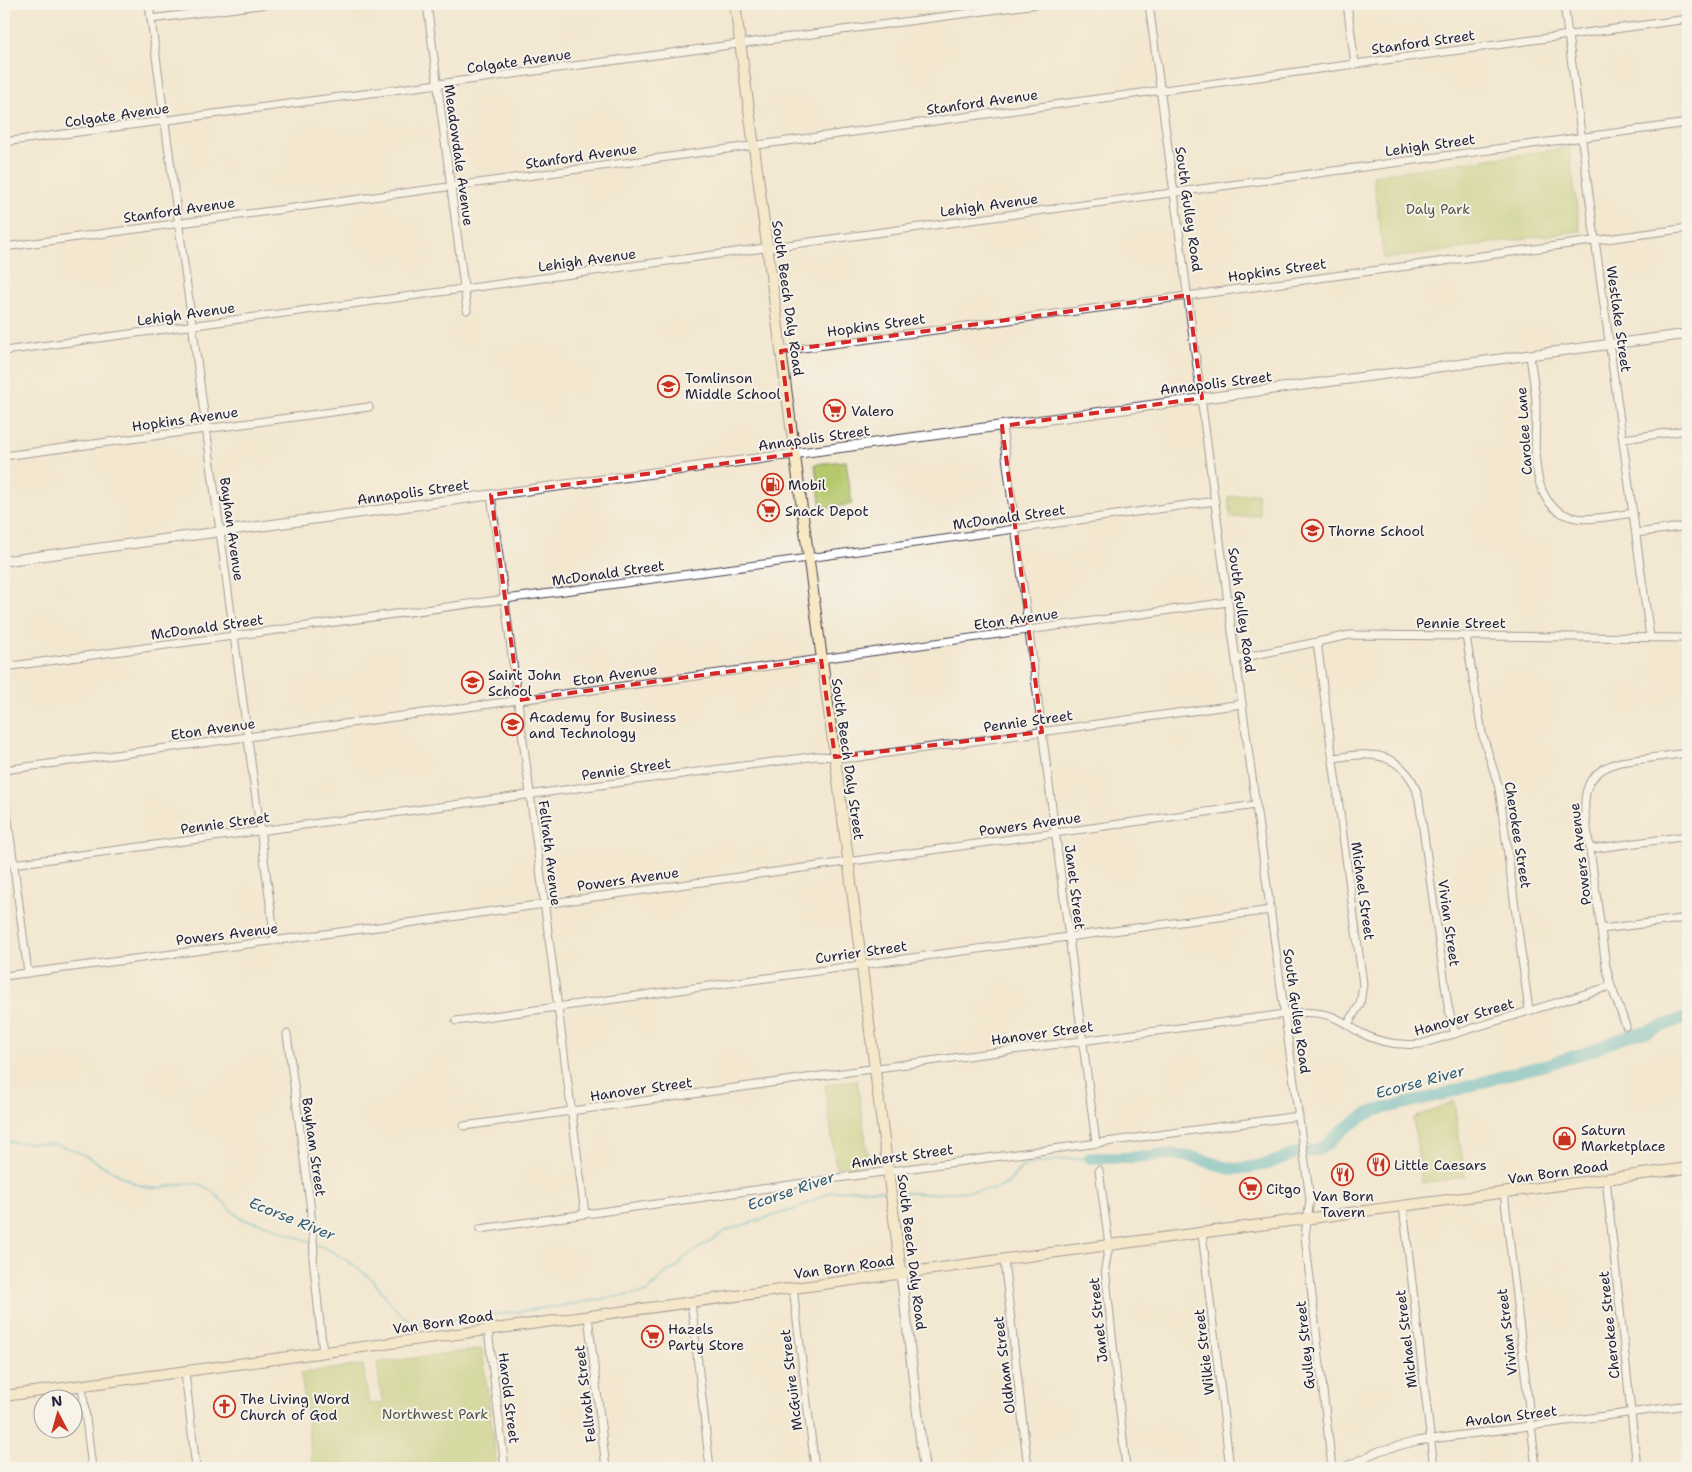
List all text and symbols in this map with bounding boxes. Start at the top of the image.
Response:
street label: Stanford Street [1370,26,1476,58]
street label: Colgate Avenue [465,45,573,77]
street label: Meadowdale Avenue [440,83,478,227]
street label: Stanford Avenue [925,85,1039,119]
street label: Colgate Avenue [63,99,171,131]
street label: Lehigh Street [1384,130,1476,160]
street label: Stanford Avenue [524,139,638,173]
street label: South Gulley Road [1171,145,1207,273]
street label: Lehigh Avenue [939,189,1039,221]
street label: Stanford Avenue [122,193,236,227]
park label: Daly Park [1406,200,1470,218]
street label: South Beech Daly Road [768,219,808,377]
street label: Lehigh Avenue [537,244,637,276]
street label: Hopkins Street [1227,254,1327,286]
street label: Westlake Street [1603,265,1635,373]
street label: Lehigh Avenue [136,298,236,330]
street label: Hopkins Street [826,309,926,341]
street label: Annapolis Street [1159,367,1273,399]
place label: Tomlinson Middle School [685,369,781,403]
school or university icon: Tomlinson Middle School [657,374,681,398]
street label: Carolee Lane [1512,386,1536,476]
supermarket icon: Valero [823,399,847,423]
place label: Valero [851,402,894,420]
street label: Hopkins Avenue [131,403,240,435]
street label: Annapolis Street [757,421,871,455]
fuel station icon: Mobil [760,473,784,497]
street label: Annapolis Street [356,475,470,509]
street label: Bayhan Avenue [216,476,248,582]
place label: Mobil [788,476,827,494]
supermarket icon: Snack Depot [757,499,781,523]
street label: McDonald Street [952,500,1066,534]
place label: Snack Depot [785,502,869,520]
school or university icon: Thorne School [1300,519,1324,543]
place label: Thorne School [1328,522,1425,540]
street label: South Gulley Road [1224,546,1260,674]
street label: McDonald Street [551,556,665,590]
street label: Eton Avenue [973,604,1060,634]
street label: McDonald Street [150,610,264,644]
street label: Pennie Street [1416,614,1506,632]
street label: Eton Avenue [572,660,659,690]
place label: Saint John School [488,666,562,700]
school or university icon: Saint John School [460,671,484,695]
street label: South Beech Daly Street [828,677,868,841]
street label: Pennie Street [982,706,1074,736]
place label: Academy for Business and Technology [529,708,677,742]
school or university icon: Academy for Business and Technology [501,713,525,737]
street label: Eton Avenue [170,714,257,744]
street label: Pennie Street [580,754,672,784]
street label: Cherokee Street [1501,780,1535,890]
street label: Fellrath Avenue [535,799,565,907]
street label: Powers Avenue [1565,802,1595,906]
street label: Pennie Street [179,808,271,838]
street label: Powers Avenue [978,808,1082,840]
street label: Michael Street [1347,841,1379,941]
street label: Janet Street [1061,844,1089,930]
street label: Powers Avenue [576,863,680,895]
street label: Vivian Street [1434,878,1464,968]
street label: Powers Avenue [175,919,279,949]
street label: Currier Street [814,937,908,967]
street label: South Gulley Road [1279,947,1315,1075]
street label: Hanover Street [1412,994,1516,1040]
street label: Hanover Street [990,1017,1094,1049]
water label: Ecorse River [1373,1060,1467,1103]
street label: Hanover Street [589,1073,693,1105]
street label: Bayham Street [298,1096,330,1198]
place label: Saturn Marketplace [1581,1121,1666,1155]
shop icon: Saturn Marketplace [1553,1126,1577,1150]
street label: Amherst Street [850,1140,954,1172]
restaurant icon: Little Caesars [1366,1153,1390,1177]
place label: Little Caesars [1394,1156,1487,1174]
street label: Van Born Road [1507,1156,1610,1188]
restaurant icon: Van Born Tavern [1331,1162,1355,1186]
water label: Ecorse River [745,1166,838,1215]
street label: South Beech Daly Road [893,1173,931,1331]
supermarket icon: Citgo [1238,1177,1262,1201]
place label: Citgo [1266,1180,1301,1198]
place label: Van Born Tavern [1312,1187,1374,1221]
water label: Ecorse River [246,1193,339,1246]
street label: Van Born Road [793,1251,896,1283]
street label: Cherokee Street [1594,1270,1624,1380]
street label: Janet Street [1085,1277,1111,1363]
street label: Vivian Street [1493,1287,1521,1377]
street label: Michael Street [1391,1289,1421,1389]
street label: Gulley Street [1291,1300,1319,1390]
street label: Van Born Road [392,1306,495,1338]
street label: Wilkie Street [1190,1308,1218,1396]
street label: Oldham Street [989,1315,1019,1415]
place label: Hazels Party Store [668,1320,744,1354]
supermarket icon: Hazels Party Store [640,1325,664,1349]
street label: McGuire Street [776,1328,806,1432]
street label: Fellrath Street [570,1344,600,1444]
street label: Harold Street [494,1351,524,1445]
north arrow [32,1390,82,1440]
place label: The Living Word Church of God [240,1390,350,1424]
text: N [50,1392,63,1411]
church icon: The Living Word Church of God [212,1395,236,1419]
street label: Avalon Street [1464,1401,1558,1431]
park label: Northwest Park [382,1405,488,1423]

